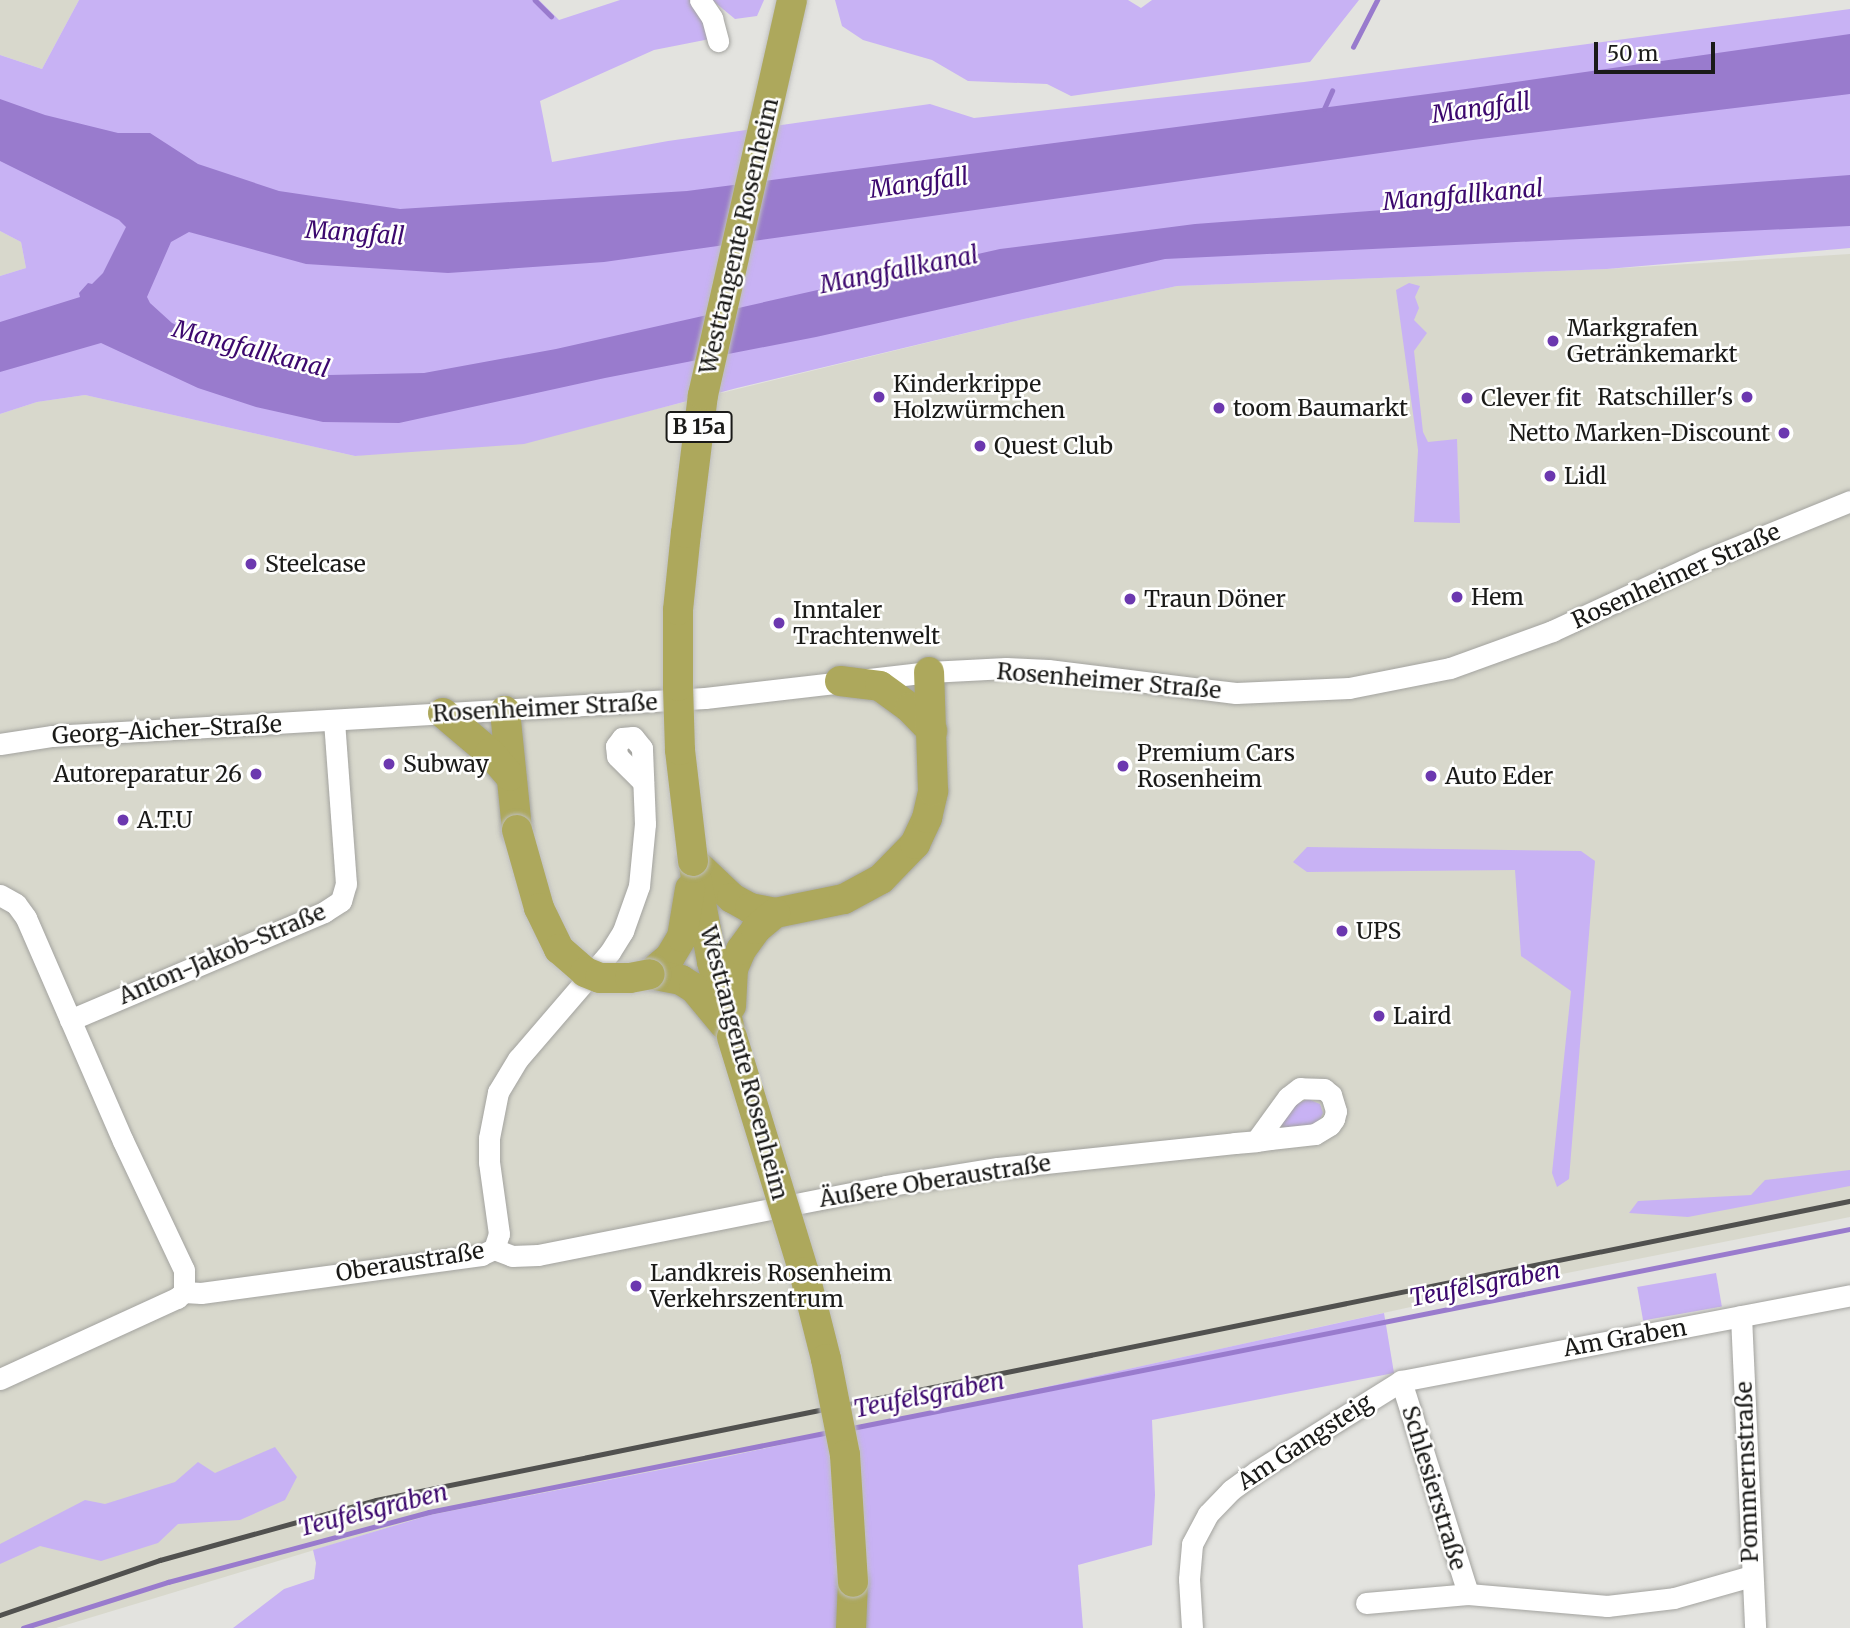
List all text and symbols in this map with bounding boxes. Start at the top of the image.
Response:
scale bar [1598,28,1719,72]
text: 50 m [1607,40,1658,67]
water label: Mangfall [1430,87,1532,129]
street label: Westtangente Rosenheim [694,95,784,377]
water label: Mangfall [868,162,970,204]
water label: Mangfallkanal [1382,174,1544,216]
water label: Mangfall [305,215,405,251]
water label: Mangfallkanal [817,241,981,299]
water label: Mangfallkanal [170,314,332,384]
place label: Markgrafen Getränkemarkt [1567,314,1738,368]
marker: Markgrafen Getränkemarkt [1545,333,1561,349]
place label: Kinderkrippe Holzwürmchen [893,370,1065,424]
place label: Ratschiller's [1597,383,1733,411]
place label: Clever fit [1481,384,1581,412]
marker: Kinderkrippe Holzwürmchen [871,389,887,405]
marker: Ratschiller's [1739,389,1755,405]
marker: Clever fit [1459,390,1475,406]
place label: toom Baumarkt [1233,394,1408,422]
marker: toom Baumarkt [1211,400,1227,416]
road number: B 15a [664,410,734,444]
place label: Netto Marken-Discount [1509,419,1770,447]
marker: Netto Marken-Discount [1776,425,1792,441]
place label: Quest Club [994,432,1113,460]
marker: Quest Club [972,438,988,454]
place label: Lidl [1564,462,1607,490]
marker: Lidl [1542,468,1558,484]
street label: Rosenheimer Straße [1568,518,1784,634]
place label: Steelcase [265,550,366,578]
marker: Steelcase [243,556,259,572]
place label: Hem [1471,583,1524,611]
place label: Traun Döner [1144,585,1286,613]
marker: Hem [1449,589,1465,605]
marker: Traun Döner [1122,591,1138,607]
place label: Inntaler Trachtenwelt [793,596,940,650]
marker: Inntaler Trachtenwelt [771,615,787,631]
street label: Rosenheimer Straße [996,657,1222,705]
street label: Rosenheimer Straße [432,688,658,728]
street label: Georg-Aicher-Straße [51,710,283,750]
place label: Premium Cars Rosenheim [1137,739,1295,793]
place label: Subway [403,750,489,778]
marker: Subway [381,756,397,772]
marker: Premium Cars Rosenheim [1115,758,1131,774]
place label: Autoreparatur 26 [53,760,242,788]
place label: Auto Eder [1445,762,1553,790]
marker: Autoreparatur 26 [248,766,264,782]
marker: Auto Eder [1423,768,1439,784]
place label: A.T.U [137,806,193,834]
marker: A.T.U [115,812,131,828]
street label: Anton-Jakob-Straße [114,898,330,1010]
place label: UPS [1356,917,1401,945]
street label: Westtangente Rosenheim [694,923,794,1203]
marker: UPS [1334,923,1350,939]
place label: Laird [1393,1002,1451,1030]
marker: Laird [1371,1008,1387,1024]
street label: Äußere Oberaustraße [817,1149,1053,1213]
street label: Oberaustraße [334,1237,486,1287]
water label: Teufelsgraben [1407,1255,1563,1313]
place label: Landkreis Rosenheim Verkehrszentrum [650,1259,892,1313]
marker: Landkreis Rosenheim Verkehrszentrum [628,1278,644,1294]
street label: Am Graben [1561,1314,1689,1362]
water label: Teufelsgraben [851,1366,1007,1424]
street label: Pommernstraße [1730,1381,1764,1563]
street label: Am Gangsteig [1232,1388,1378,1496]
street label: Schlesierstraße [1396,1403,1472,1573]
water label: Teufelsgraben [295,1478,451,1542]

